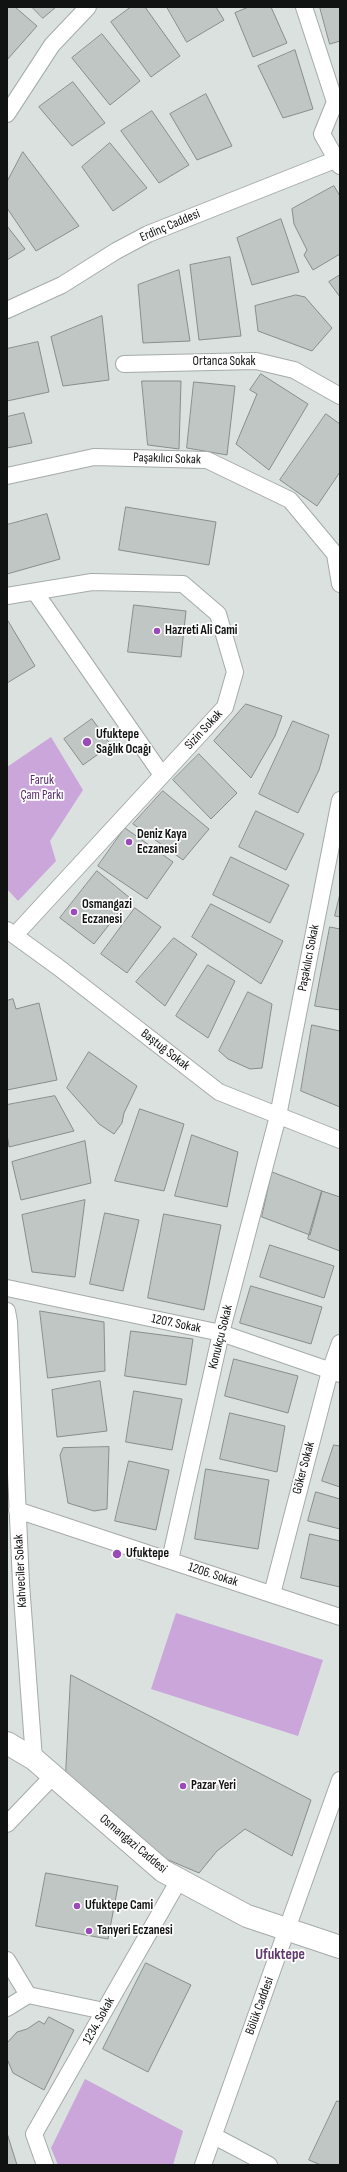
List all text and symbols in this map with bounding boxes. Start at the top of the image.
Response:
street label: Erdinç Caddesi [138,206,202,246]
street label: Ortanca Sokak [193,354,255,370]
street label: Paşakılıcı Sokak [133,450,201,468]
place label: Hazreti Ali Cami [165,623,238,639]
marker: Hazreti Ali Cami [152,626,162,636]
street label: Sizin Sokak [182,707,226,753]
place label: Ufuktepe Sağlık Ocağı [96,727,151,758]
marker: Ufuktepe Sağlık Ocağı [81,736,93,748]
park label: Faruk Çam Parkı [21,773,63,804]
place label: Deniz Kaya Eczanesi [137,827,187,858]
marker: Deniz Kaya Eczanesi [124,837,134,847]
place label: Osmangazi Eczanesi [82,897,132,928]
marker: Osmangazi Eczanesi [69,907,79,917]
street label: Paşakılıcı Sokak [295,923,323,993]
street label: Baştuğ Sokak [137,1026,193,1074]
street label: Konukçu Sokak [206,1303,236,1371]
street label: 1207. Sokak [150,1311,202,1337]
street label: Göker Sokak [290,1440,318,1496]
street label: Kahveciler Sokak [11,1534,31,1608]
place label: Ufuktepe [126,1546,169,1562]
marker: Ufuktepe [111,1548,123,1560]
street label: 1206. Sokak [186,1560,240,1590]
place label: Pazar Yeri [191,1778,236,1794]
marker: Pazar Yeri [178,1781,188,1791]
street label: Osmangazi Caddesi [96,1811,170,1877]
place label: Ufuktepe Cami [85,1898,153,1914]
marker: Ufuktepe Cami [72,1901,82,1911]
place label: Tanyeri Eczanesi [97,1923,173,1939]
marker: Tanyeri Eczanesi [84,1926,94,1936]
district label: Ufuktepe [255,1946,305,1964]
street label: Bölük Caddesi [242,1975,278,2037]
street label: 1234. Sokak [80,1995,118,2047]

